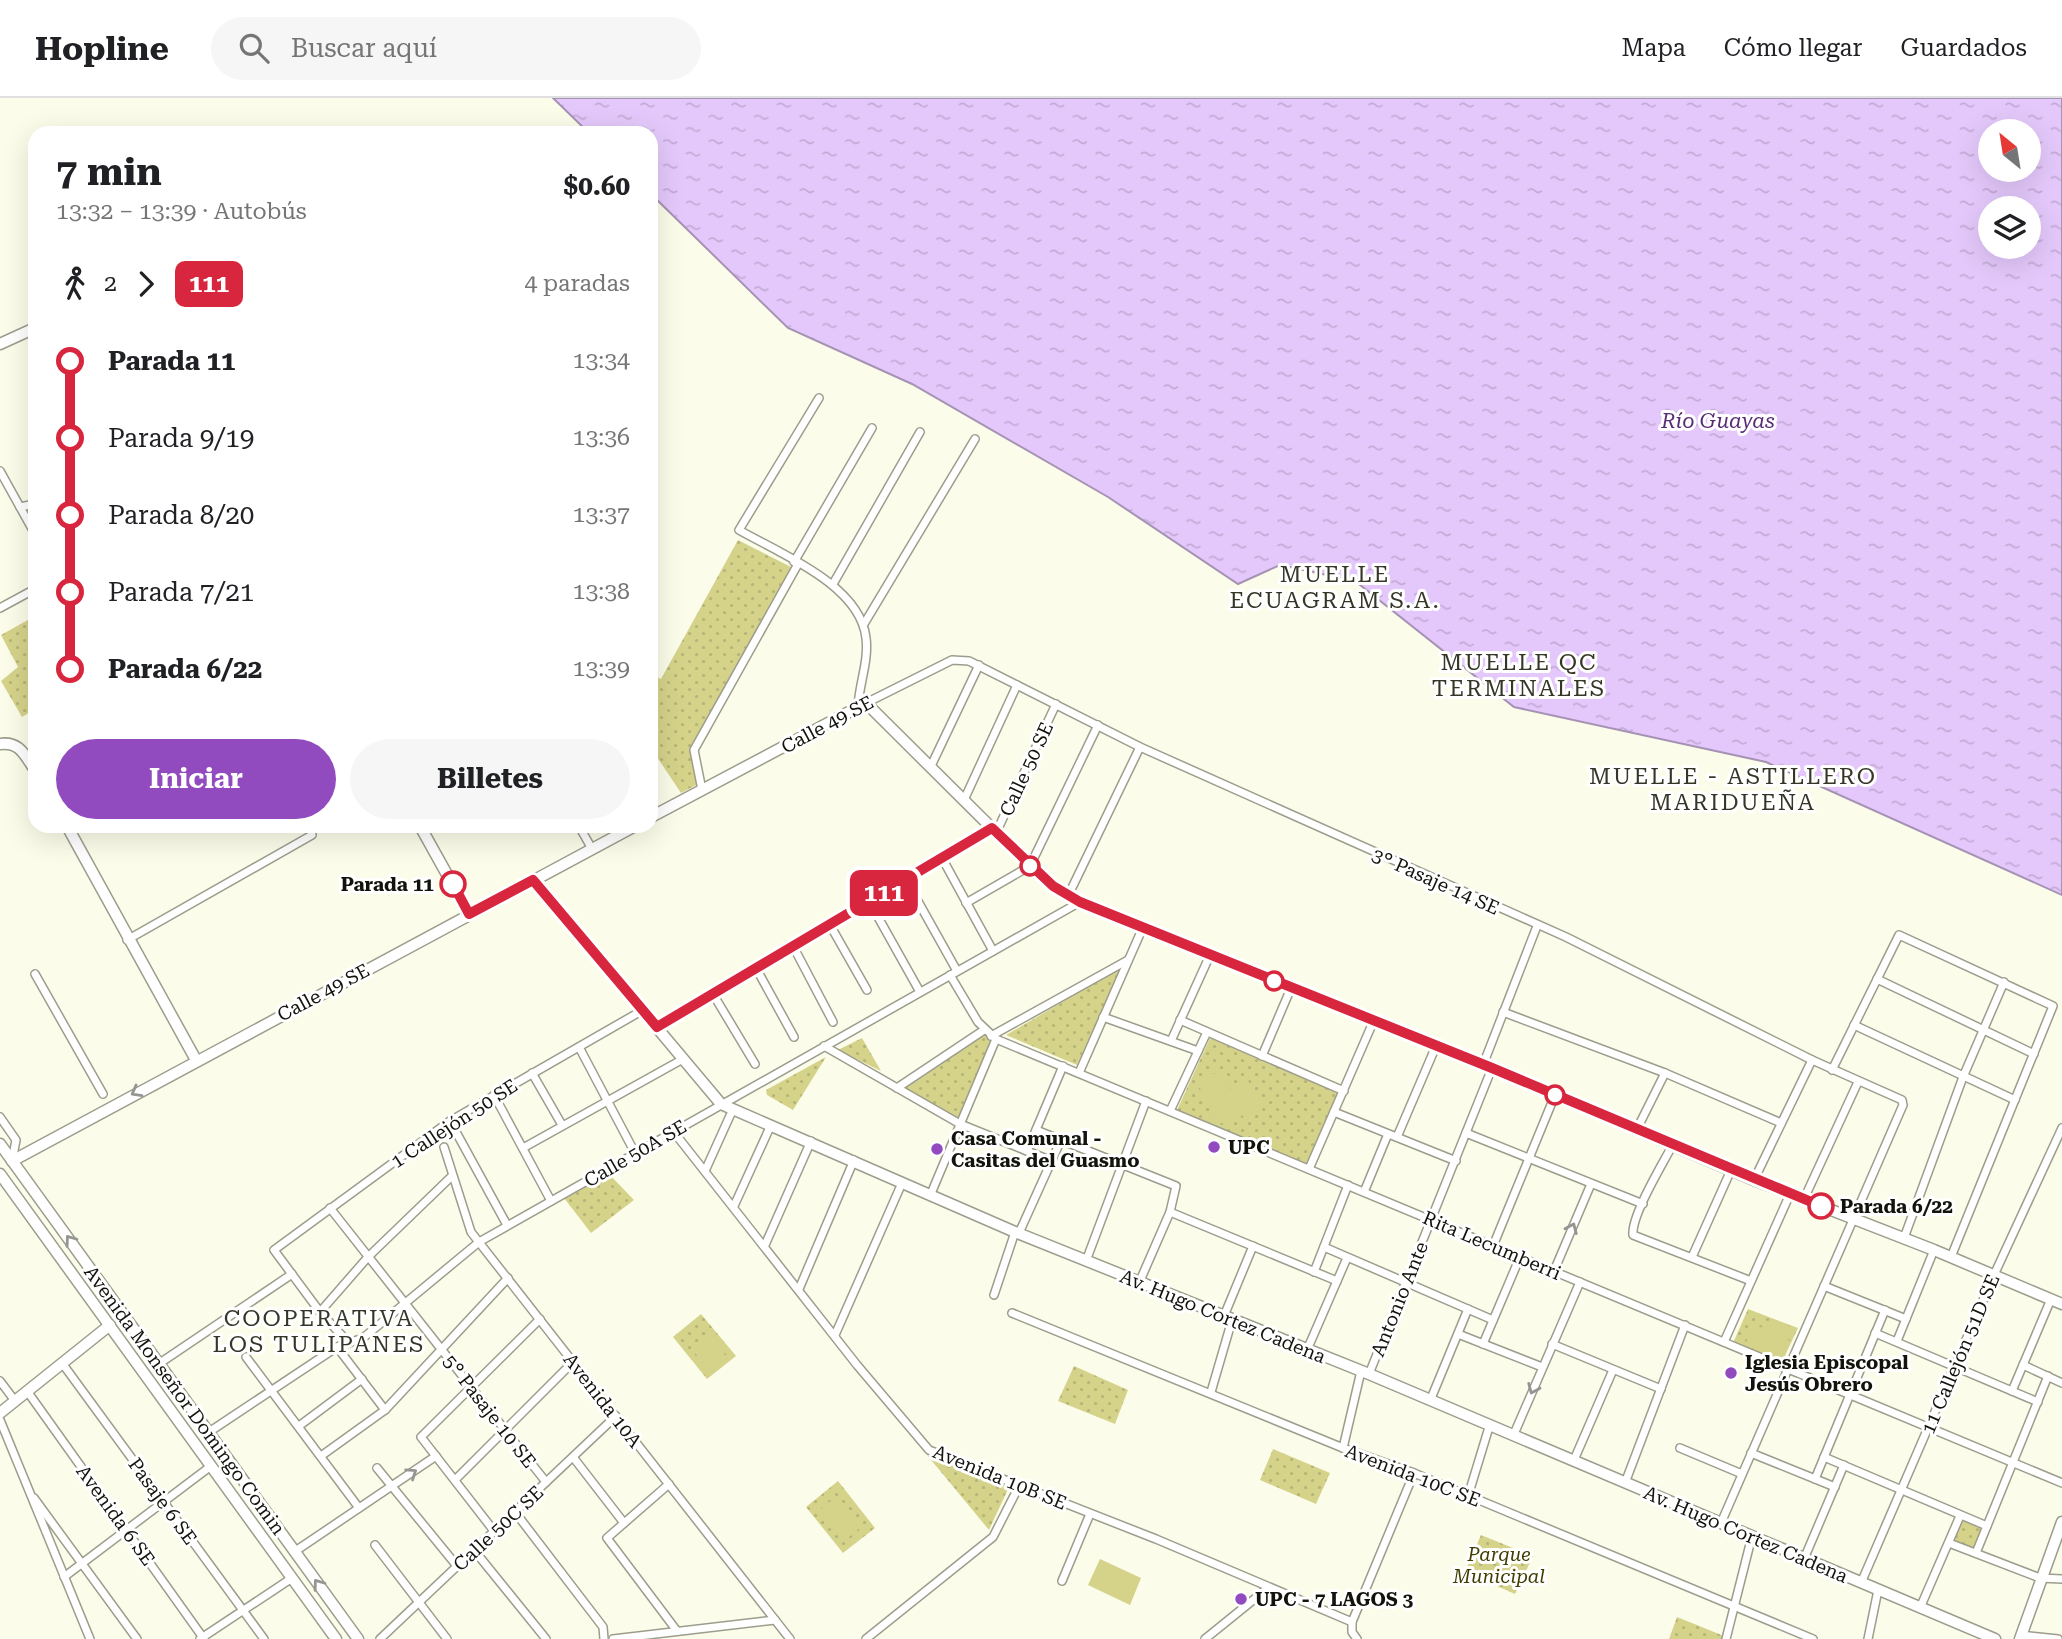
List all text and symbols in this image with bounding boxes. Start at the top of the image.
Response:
search box [211,17,701,80]
text: Hopline [35,29,169,68]
icon: search [235,29,273,67]
text: Buscar aquí [291,33,437,63]
text: Mapa [1622,34,1686,62]
text: Cómo llegar [1724,34,1862,62]
text: Guardados [1900,34,2027,62]
north arrow [1978,119,2040,182]
map controls [1978,119,2041,259]
text: 7 min [56,150,162,194]
text: $0.60 [564,171,630,201]
button: layers [1978,196,2041,259]
text: 13:32 – 13:39 · Autobús [56,198,307,225]
icon: walk [56,265,94,303]
icon: forward [127,265,165,303]
text: 2 [104,270,117,297]
text: 111 [189,270,229,298]
text: 4 paradas [524,270,630,297]
text: Parada 11 [108,346,236,376]
text: 13:34 [573,347,630,374]
water label: Río Guayas [1660,409,1775,433]
text: Parada 9/19 [108,423,254,453]
text: 13:36 [573,424,630,451]
text: Parada 8/20 [108,500,254,530]
text: 13:37 [573,501,630,528]
district label: MUELLE ECUAGRAM S.A. [1229,561,1441,614]
text: Parada 7/21 [108,577,254,607]
text: 13:38 [573,578,630,605]
district label: MUELLE QC TERMINALES [1432,649,1606,702]
text: Parada 6/22 [108,654,262,684]
text: 13:39 [573,655,630,682]
street label: Calle 49 SE [777,691,877,758]
street label: Calle 50 SE [995,719,1058,820]
button: Iniciar [56,739,336,819]
button: Billetes [350,739,630,819]
district label: MUELLE - ASTILLERO MARIDUEÑA [1589,763,1877,816]
street label: 3° Pasaje 14 SE [1369,843,1503,920]
unlabelled marker [1020,856,1040,876]
line badge: 111 [844,870,924,916]
marker: Parada 11 [440,871,466,897]
place label: Parada 11 [341,873,434,896]
text: 111 [864,879,904,907]
street label: Calle 49 SE [273,959,373,1026]
unlabelled marker [1264,971,1284,991]
street label: 1 Callejón 50 SE [387,1074,522,1173]
one-way arrow [131,1084,144,1098]
unlabelled marker [1545,1085,1565,1105]
street label: Calle 50A SE [580,1115,690,1192]
place label: Casa Comunal - Casitas del Guasmo [951,1127,1139,1172]
place label: UPC [1228,1136,1269,1159]
marker: UPC [1206,1139,1222,1155]
marker: Casa Comunal - Casitas del Guasmo [929,1141,945,1157]
marker: Parada 6/22 [1808,1193,1834,1219]
place label: Parada 6/22 [1840,1195,1953,1218]
street label: Rita Lecumberri [1419,1206,1564,1285]
one-way arrow [1564,1222,1578,1234]
one-way arrow [66,1235,78,1248]
street label: Antonio Ante [1366,1238,1433,1360]
street label: Avenida Monseñor Domingo Comin [79,1261,290,1539]
street label: Av. Hugo Cortez Cadena [1117,1265,1330,1369]
street label: 11 Callejón 51D SE [1916,1271,2005,1438]
district label: COOPERATIVA LOS TULIPANES [213,1305,425,1358]
street label: Avenida 10A [558,1348,647,1453]
street label: 5° Pasaje 10 SE [438,1350,541,1472]
place label: Iglesia Episcopal Jesús Obrero [1745,1351,1908,1396]
marker: Iglesia Episcopal Jesús Obrero [1723,1365,1739,1381]
one-way arrow [1527,1382,1541,1395]
street label: Avenida 10C SE [1342,1439,1484,1512]
street label: Avenida 10B SE [930,1440,1070,1515]
street label: Pasaje 6 SE [123,1453,202,1549]
street label: Avenida 6 SE [71,1460,160,1570]
one-way arrow [404,1468,417,1481]
street label: Calle 50C SE [449,1481,548,1576]
street label: Av. Hugo Cortez Cadena [1640,1481,1852,1588]
park label: Parque Municipal [1452,1543,1545,1588]
one-way arrow [314,1579,326,1592]
place label: UPC - 7 LAGOS 3 [1255,1588,1413,1611]
marker: UPC - 7 LAGOS 3 [1233,1591,1249,1607]

